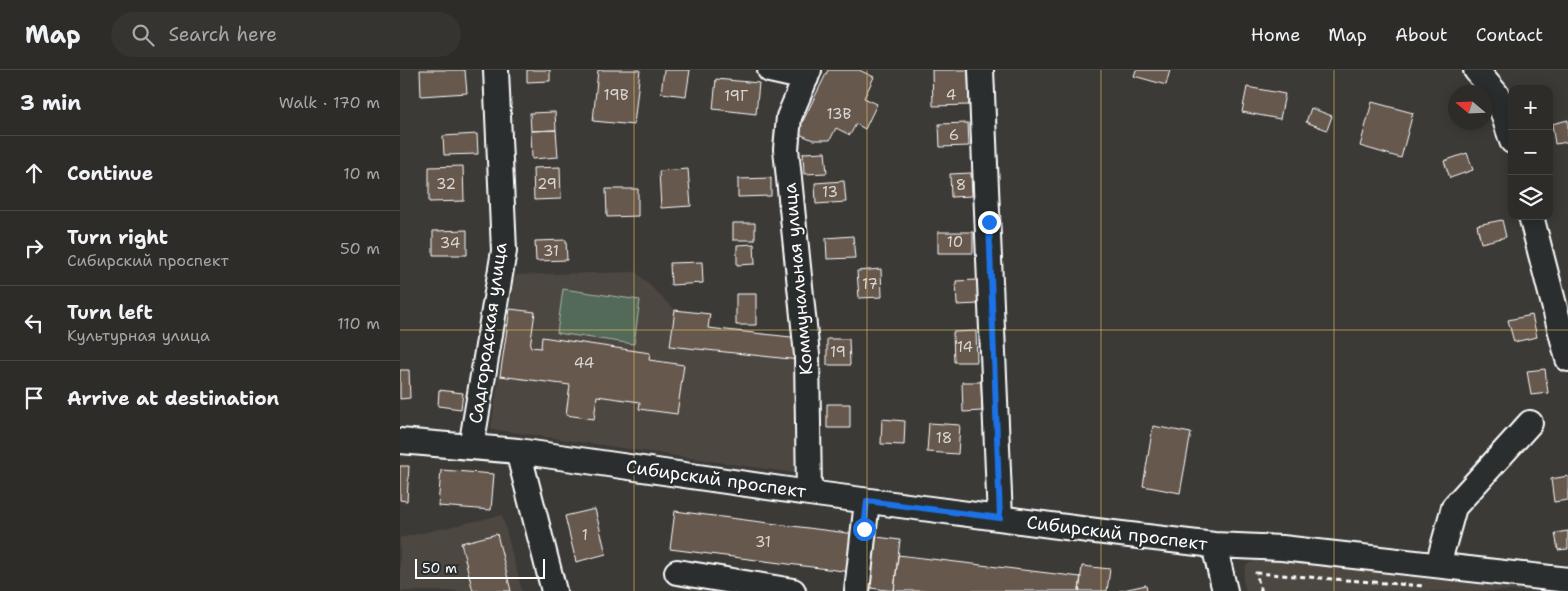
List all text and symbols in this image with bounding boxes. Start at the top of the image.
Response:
search box [111,12,461,57]
text: Map [25,19,81,51]
icon: search [129,21,157,49]
text: Search here [169,22,277,47]
text: Home [1251,23,1300,47]
text: Map [1328,23,1367,47]
text: About [1395,23,1448,47]
text: Contact [1476,23,1543,47]
house number: 19В [603,85,629,105]
house number: 4 [946,85,956,105]
north arrow [1448,85,1493,130]
map controls [1508,85,1553,220]
button: + [1508,85,1553,130]
house number: 19Г [724,86,748,106]
text: 3 min [20,89,81,117]
text: Walk · 170 m [279,92,380,113]
house number: 13В [827,104,852,124]
house number: 6 [949,125,959,145]
button: − [1508,130,1553,175]
icon: ahead [20,159,48,187]
text: Continue [67,161,153,186]
text: 10 m [343,163,380,184]
house number: 32 [436,174,456,194]
house number: 29 [537,174,557,194]
house number: 8 [956,175,966,195]
button: layers [1508,175,1553,220]
street label: Коммунальная улица [778,182,818,376]
house number: 13 [822,182,838,202]
route end [978,211,1001,234]
text: Turn right [67,225,168,250]
house number: 10 [947,232,963,252]
house number: 34 [440,233,460,253]
icon: right [20,234,48,262]
text: 50 m [340,238,380,259]
street label: Садгородская улица [463,241,513,425]
house number: 31 [543,241,559,261]
text: Сибирский проспект [67,250,229,271]
house number: 17 [862,274,878,294]
text: Turn left [67,300,153,325]
icon: left [20,309,48,337]
text: 110 m [337,313,380,334]
text: Культурная улица [67,325,210,346]
house number: 14 [957,337,973,357]
house number: 19 [830,342,846,362]
house number: 44 [574,353,594,373]
icon: arrive [20,384,48,412]
text: Arrive at destination [67,386,279,411]
house number: 18 [936,428,952,448]
street label: Сибирский проспект [624,454,808,504]
street label: Сибирский проспект [1025,510,1209,556]
route start [853,518,876,541]
house number: 1 [582,525,588,545]
house number: 31 [755,532,771,552]
scale bar [415,556,545,579]
text: 50 m [422,559,457,577]

